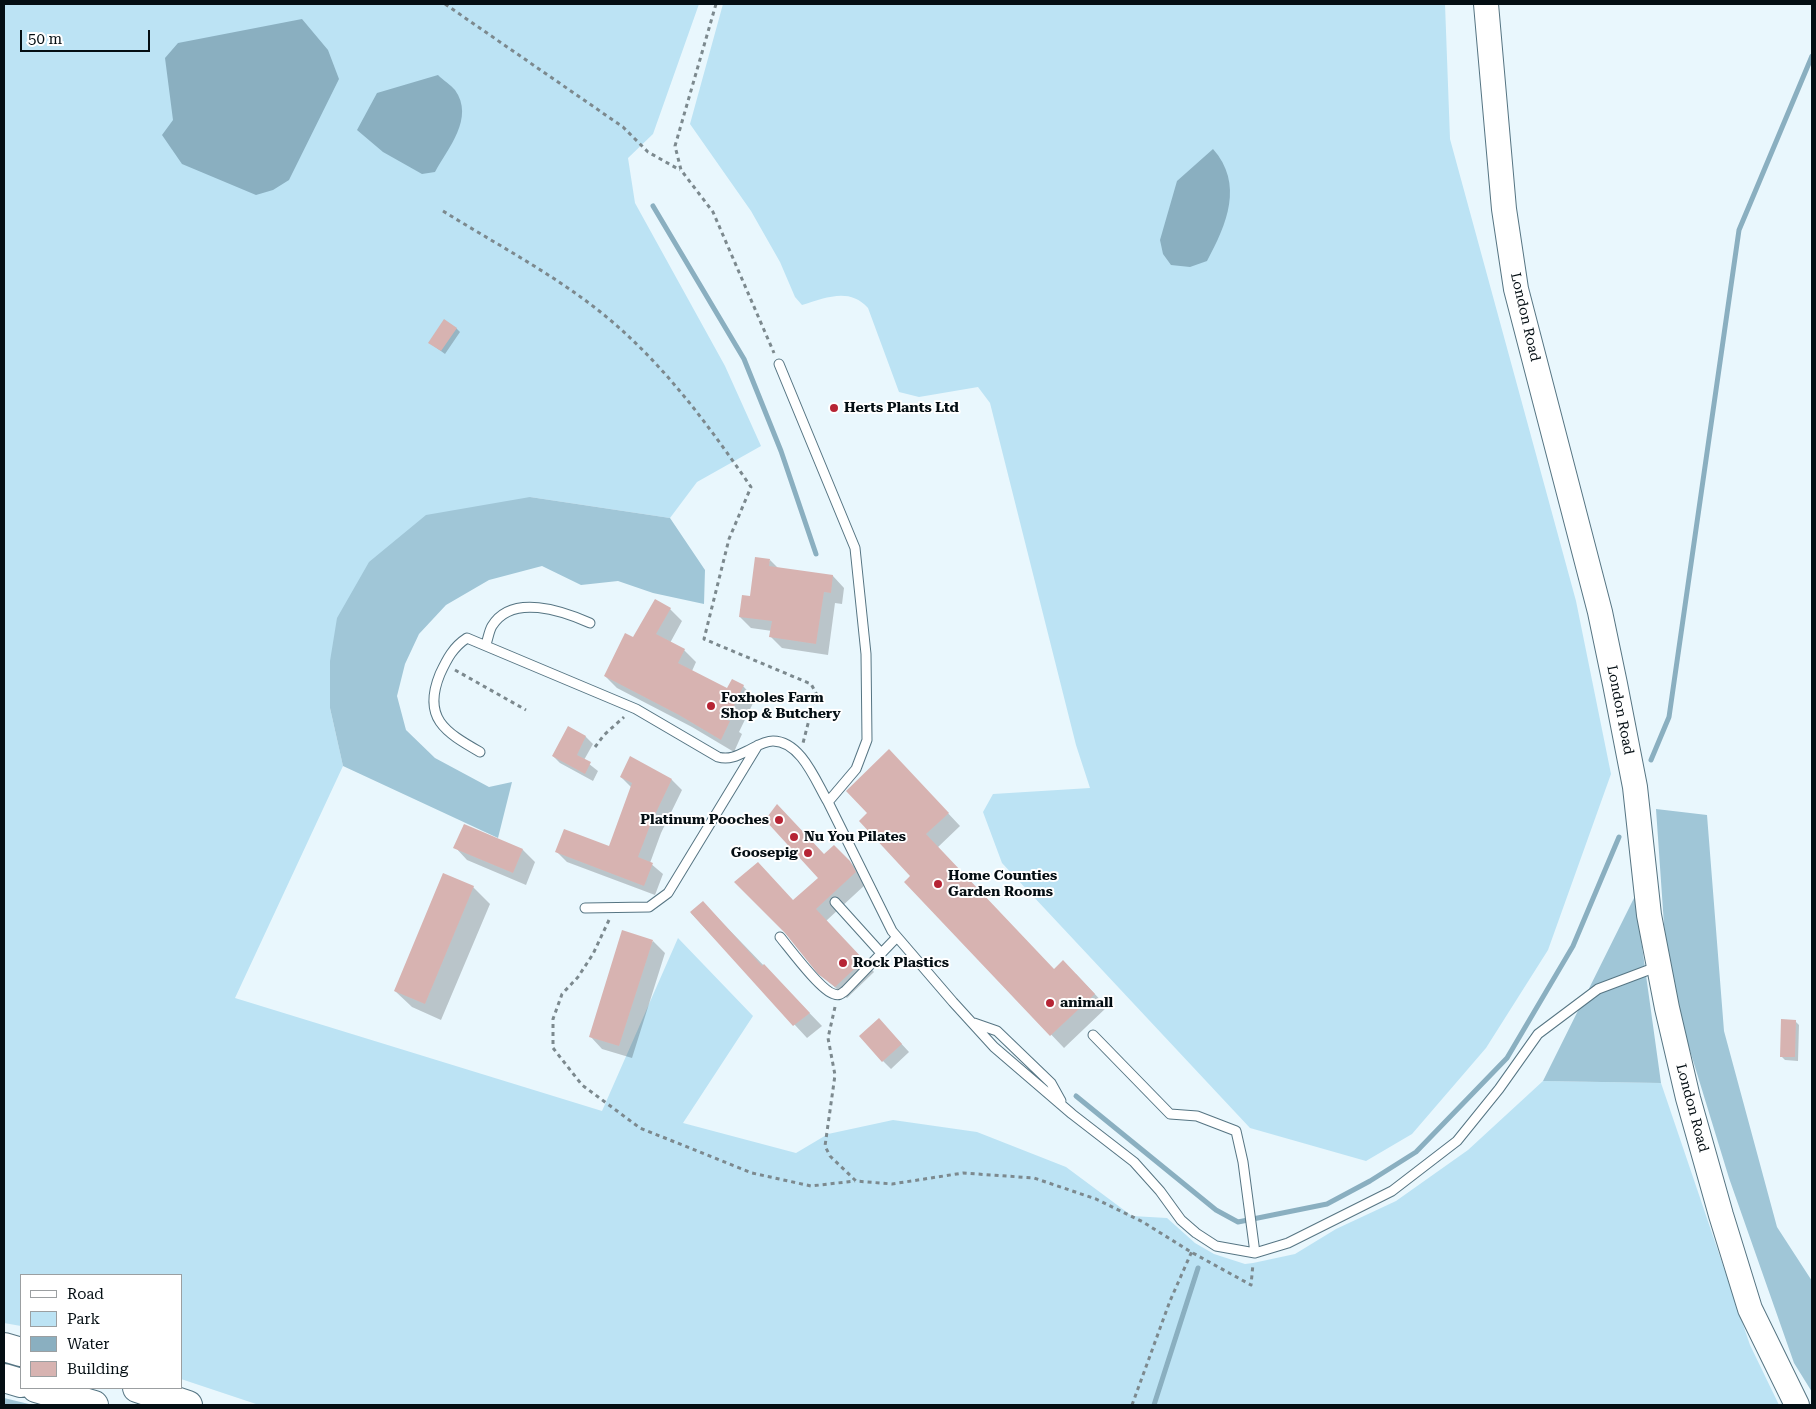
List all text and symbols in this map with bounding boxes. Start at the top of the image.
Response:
scale bar [22,20,152,52]
text: 50 m [28,30,62,48]
street label: London Road [1507,271,1543,363]
place label: Herts Plants Ltd [844,400,959,416]
marker: Herts Plants Ltd [828,402,840,414]
street label: London Road [1603,664,1637,756]
place label: Foxholes Farm Shop & Butchery [721,690,841,722]
marker: Foxholes Farm Shop & Butchery [705,700,717,712]
place label: Platinum Pooches [640,812,769,828]
marker: Platinum Pooches [773,814,785,826]
place label: Nu You Pilates [804,829,906,845]
marker: Nu You Pilates [788,831,800,843]
place label: Goosepig [731,845,798,861]
marker: Goosepig [802,847,814,859]
place label: Home Counties Garden Rooms [948,868,1057,900]
marker: Home Counties Garden Rooms [932,878,944,890]
place label: Rock Plastics [853,955,949,971]
marker: Rock Plastics [837,957,849,969]
place label: animall [1060,995,1113,1011]
marker: animall [1044,997,1056,1009]
street label: London Road [1672,1062,1712,1154]
legend [20,1274,182,1389]
text: Road [67,1285,104,1303]
text: Park [67,1310,100,1328]
text: Water [67,1335,109,1353]
text: Building [67,1360,128,1378]

